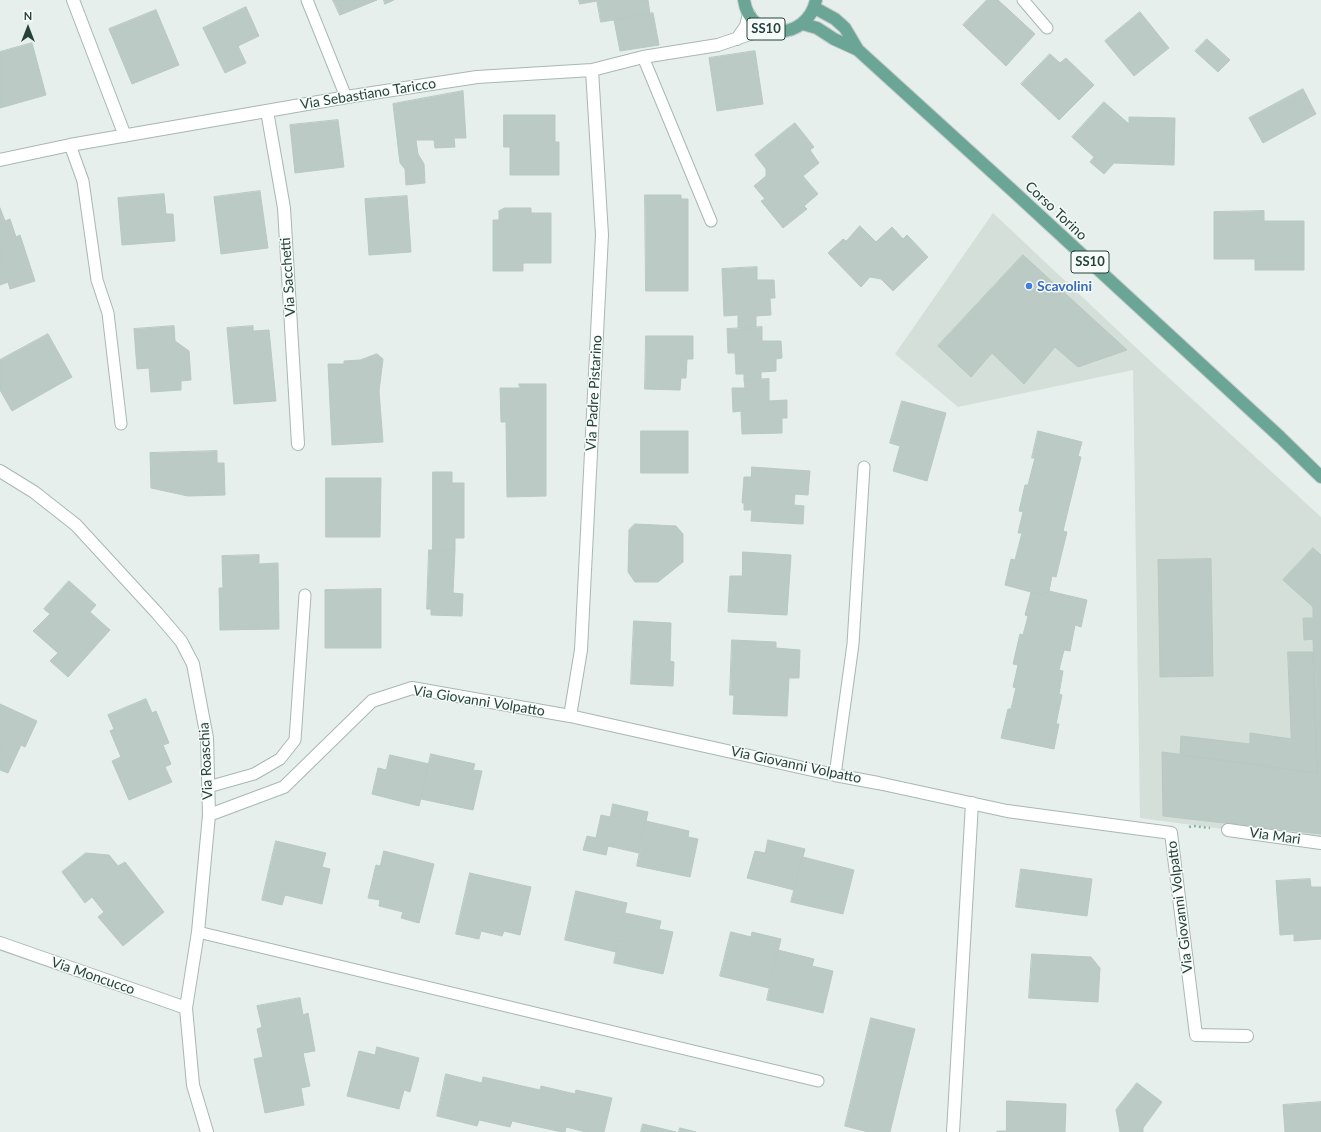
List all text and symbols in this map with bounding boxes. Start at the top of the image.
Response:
north arrow [8,8,48,48]
text: N [24,9,32,22]
road number: SS10 [747,18,785,40]
street label: Via Sebastiano Taricco [299,75,437,113]
street label: Corso Torino [1022,178,1090,244]
street label: Via Sacchetti [277,237,299,317]
road number: SS10 [1071,251,1109,273]
place label: Scavolini [1037,278,1092,294]
marker: Scavolini [1024,281,1034,291]
street label: Via Padre Pistarino [583,335,605,451]
street label: Via Giovanni Volpatto [412,682,546,720]
street label: Via Roaschia [196,722,216,800]
street label: Via Giovanni Volpatto [729,743,863,787]
street label: Via Mari [1248,824,1302,848]
street label: Via Giovanni Volpatto [1164,840,1196,974]
street label: Via Moncucco [49,954,137,998]

